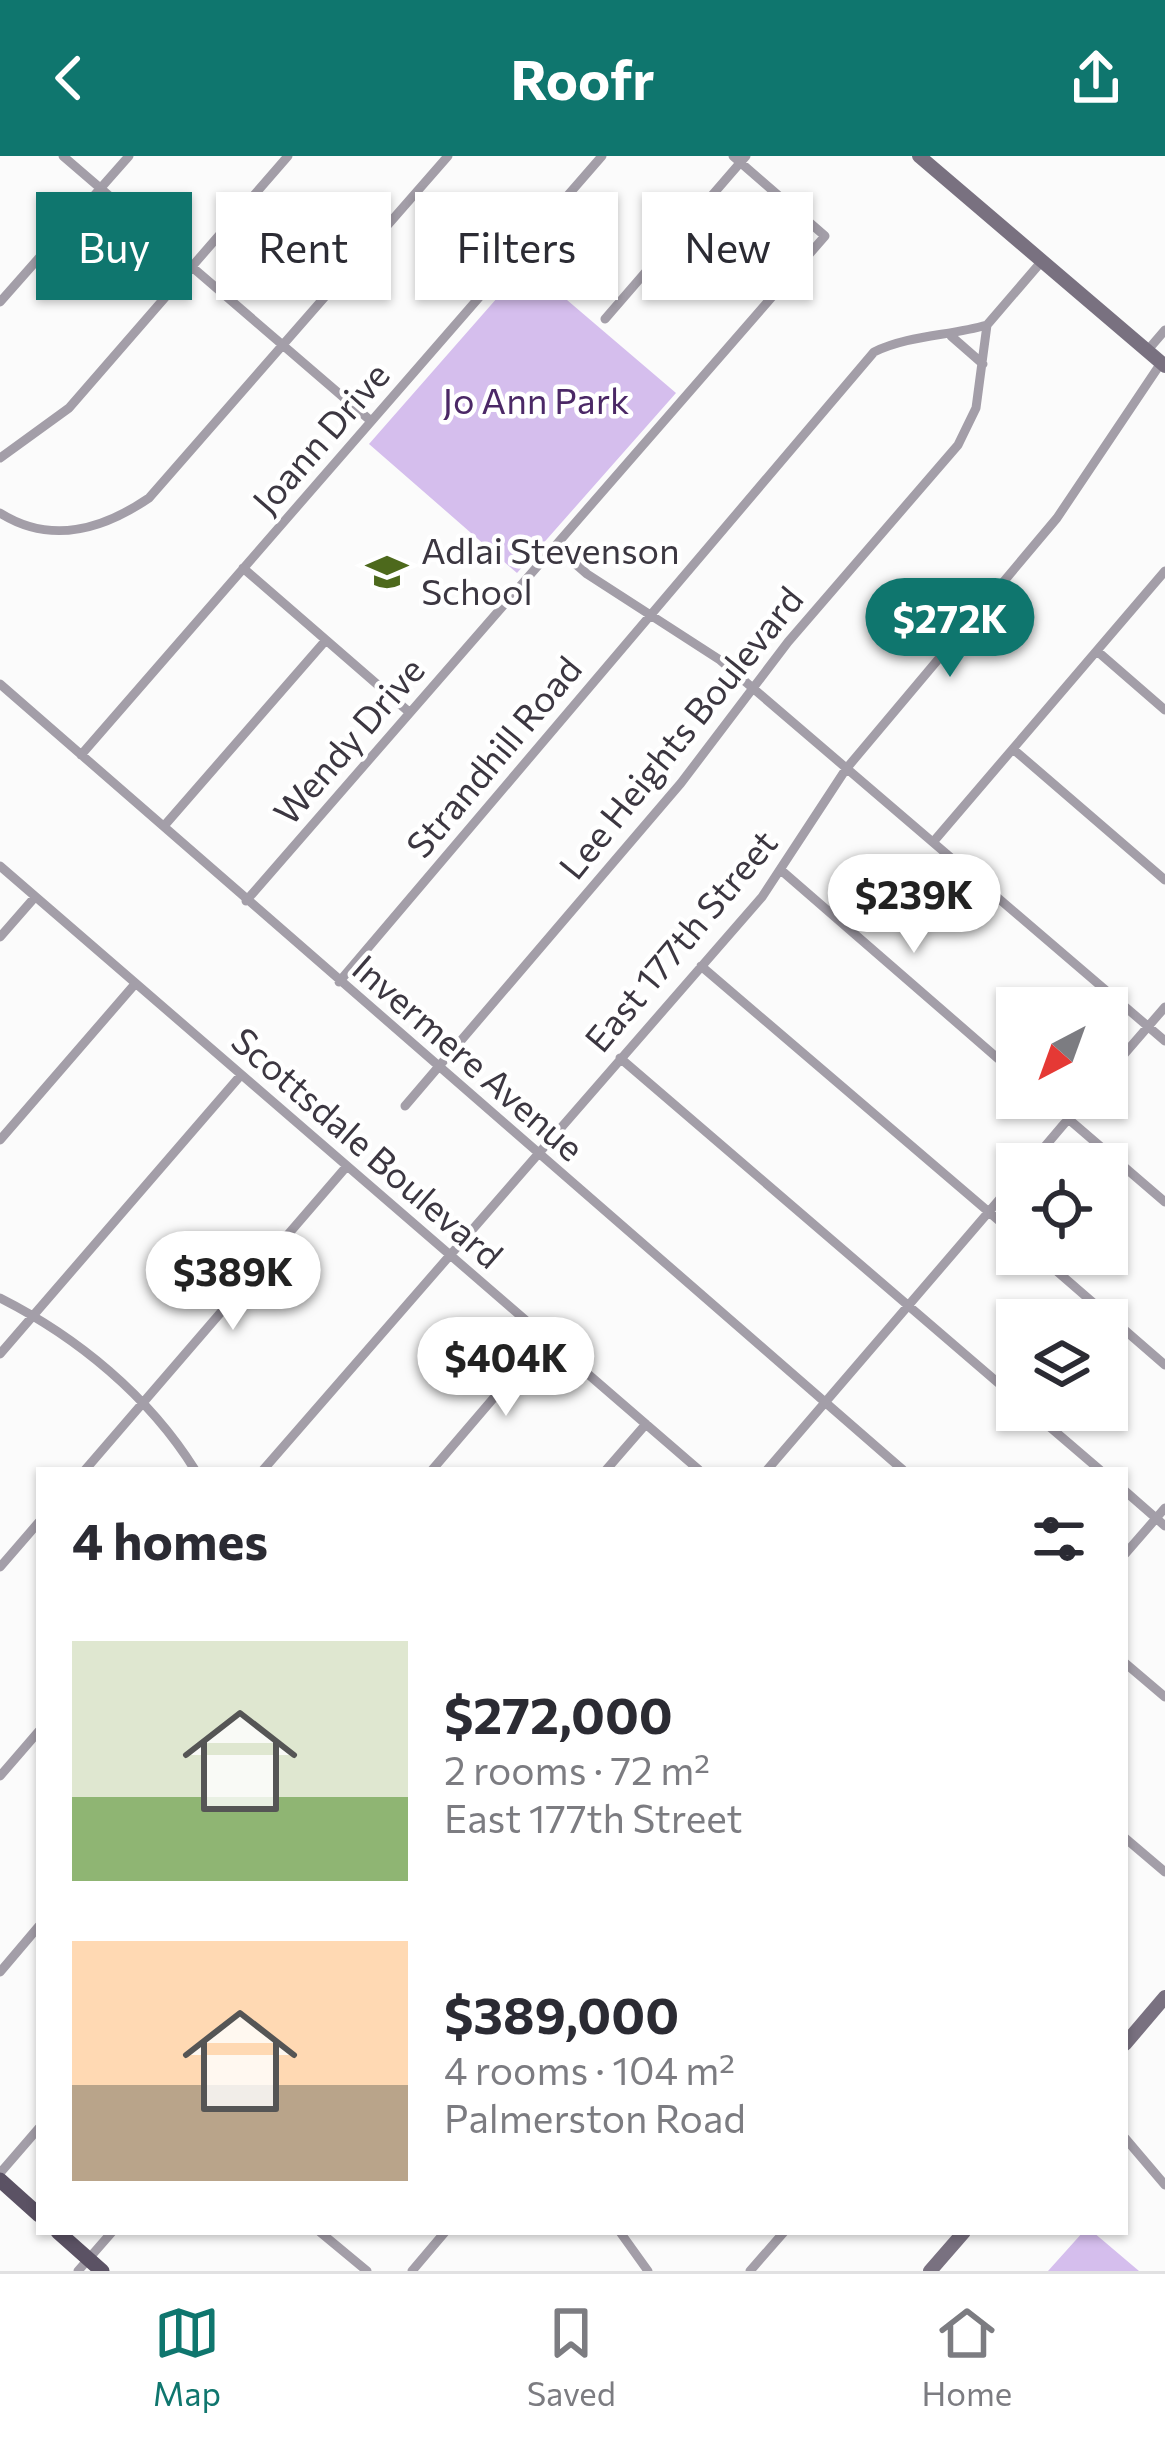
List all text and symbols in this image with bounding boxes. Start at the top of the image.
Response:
icon: back [36,45,102,111]
text: Roofr [510,45,655,111]
icon: share [1063,45,1129,111]
chip: Buy [36,192,192,300]
chip: Rent [216,192,391,300]
chip: Filters [415,192,618,300]
chip: New [642,192,813,300]
street label: Joann Drive [242,352,397,521]
park label: Jo Ann Park [442,377,630,421]
place label: Adlai Stevenson School [421,527,680,612]
school or university icon: Adlai Stevenson School [364,549,410,595]
street label: Lee Heights Boulevard [548,577,811,887]
pin: $272K [866,578,1034,680]
text: $272K [892,593,1008,641]
street label: Strandhill Road [396,646,589,865]
street label: Wendy Drive [263,647,432,832]
street label: East 177th Street [574,820,785,1059]
pin: $239K [830,854,998,956]
text: $239K [855,869,973,917]
street label: Invermere Avenue [345,944,594,1169]
north arrow [996,987,1128,1119]
map controls [996,987,1128,1431]
street label: Scottsdale Boulevard [224,1017,513,1276]
button: locate [996,1143,1128,1275]
pin: $389K [149,1231,317,1333]
text: $389K [173,1246,293,1294]
button: layers [996,1299,1128,1431]
pin: $404K [422,1317,590,1419]
text: $404K [444,1332,568,1380]
icon: filters [1026,1506,1092,1572]
text: 4 homes [72,1508,268,1571]
text: $272,000 [444,1682,673,1745]
icon: home [168,1689,312,1833]
text: 2 rooms · 72 m² [444,1745,710,1793]
text: East 177th Street [444,1793,743,1841]
text: $389,000 [444,1982,679,2045]
icon: home [168,1989,312,2133]
text: 4 rooms · 104 m² [444,2045,735,2093]
text: Palmerston Road [444,2093,746,2141]
tab: Map [153,2300,221,2413]
tab: Saved [527,2300,616,2413]
tab: Home [921,2300,1012,2413]

